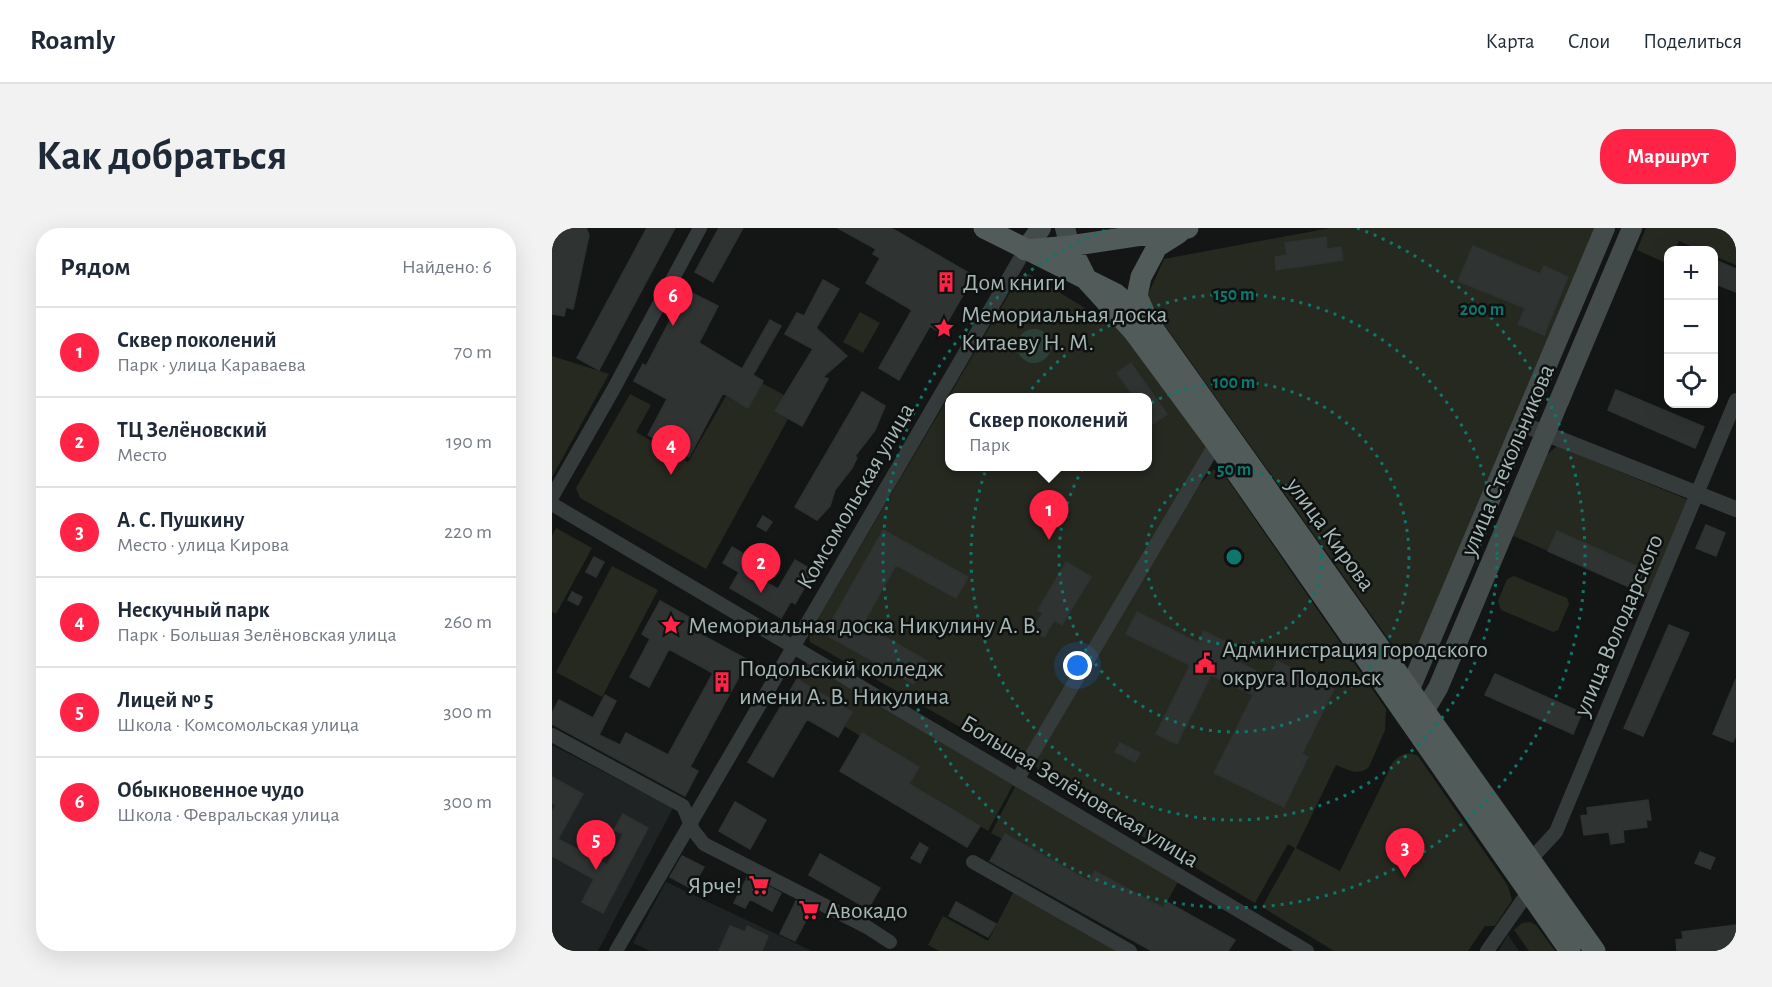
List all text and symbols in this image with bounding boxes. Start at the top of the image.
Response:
text: Roamly [30,27,115,55]
text: Карта [1485,31,1535,52]
text: Слои [1568,31,1610,52]
text: Поделиться [1643,31,1742,52]
button: Маршрут [1600,129,1736,184]
text: Как добраться [36,135,287,177]
map controls [1664,246,1718,408]
button: + [1664,246,1718,300]
text: Рядом [60,254,131,280]
text: Найдено: 6 [402,257,492,277]
building icon: Дом книги [934,270,958,294]
place label: Дом книги [963,271,1066,295]
pin: 6 [654,276,692,326]
text: 150 m [1214,286,1254,304]
button: − [1664,300,1718,354]
text: 200 m [1460,301,1504,319]
place label: Мемориальная доска Китаеву Н. М. [961,303,1168,355]
place icon: Мемориальная доска Китаеву Н. М. [932,316,956,340]
text: Сквер поколений [117,329,277,351]
text: 1 [76,342,83,362]
text: 70 m [454,342,492,362]
button: locate [1664,354,1718,408]
text: Парк · улица Караваева [117,355,306,375]
street label: улица Стекольникова [1456,361,1559,561]
text: 100 m [1213,374,1255,392]
popup [945,393,1152,471]
street label: Комсомольская улица [793,399,919,594]
text: Сквер поколений [969,409,1128,431]
text: ТЦ Зелёновский [117,419,267,441]
pin: 4 [652,426,690,475]
text: 2 [75,432,84,452]
text: 190 m [446,432,492,452]
text: Парк [969,435,1010,455]
text: Место [117,445,167,465]
text: 50 m [1217,461,1251,479]
street label: улица Кирова [1281,473,1379,596]
pin: 1 [1030,490,1068,540]
text: А. С. Пушкину [117,509,244,531]
text: 3 [75,522,84,542]
text: 220 m [444,522,492,542]
street label: улица Володарского [1569,531,1668,721]
text: Место · улица Кирова [117,535,289,555]
pin: 2 [742,544,780,593]
centre of rings [1224,547,1244,567]
text: Нескучный парк [117,599,270,621]
text: 4 [74,612,85,632]
text: 260 m [444,612,492,632]
place icon: Мемориальная доска Никулину А. В. [659,613,683,637]
place label: Мемориальная доска Никулину А. В. [688,614,1040,638]
text: Парк · Большая Зелёновская улица [117,625,397,645]
place label: Администрация городского округа Подольск [1222,638,1488,690]
your location [1063,651,1092,680]
public building icon: Администрация городского округа Подольск [1193,651,1217,675]
place label: Подольский колледж имени А. В. Никулина [739,657,949,709]
building icon: Подольский колледж имени А. В. Никулина [710,670,734,694]
text: Лицей № 5 [117,689,214,711]
text: 5 [75,702,84,722]
text: 300 m [443,702,492,722]
street label: Большая Зелёновская улица [956,711,1203,872]
text: Школа · Комсомольская улица [117,715,359,735]
text: Обыкновенное чудо [117,779,304,801]
text: 6 [75,792,84,812]
text: 300 m [443,792,492,812]
text: Школа · Февральская улица [117,805,340,825]
pin: 5 [576,820,615,870]
pin: 3 [1386,828,1424,878]
supermarket icon: Ярче! [747,873,771,897]
place label: Ярче! [688,874,742,898]
supermarket icon: Авокадо [797,898,821,922]
place label: Авокадо [826,899,908,923]

